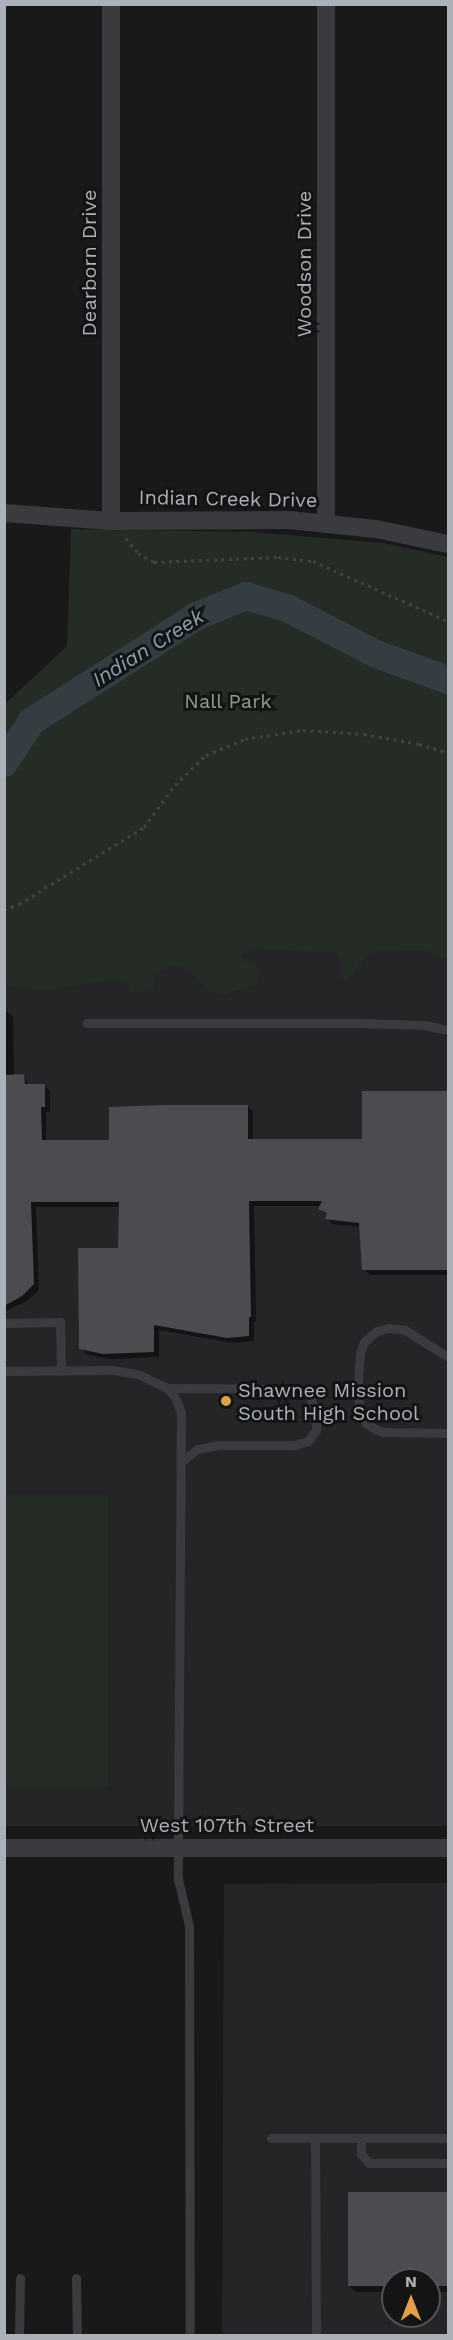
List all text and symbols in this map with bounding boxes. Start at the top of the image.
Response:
street label: Dearborn Drive [77,189,101,337]
street label: Woodson Drive [292,191,316,337]
street label: Indian Creek Drive [138,485,318,513]
water label: Indian Creek [88,604,208,692]
park label: Nall Park [184,689,272,713]
place label: Shawnee Mission South High School [238,1378,419,1425]
marker: Shawnee Mission South High School [219,1394,233,1408]
street label: West 107th Street [140,1813,314,1837]
north arrow [381,2268,441,2328]
text: N [405,2272,417,2291]

